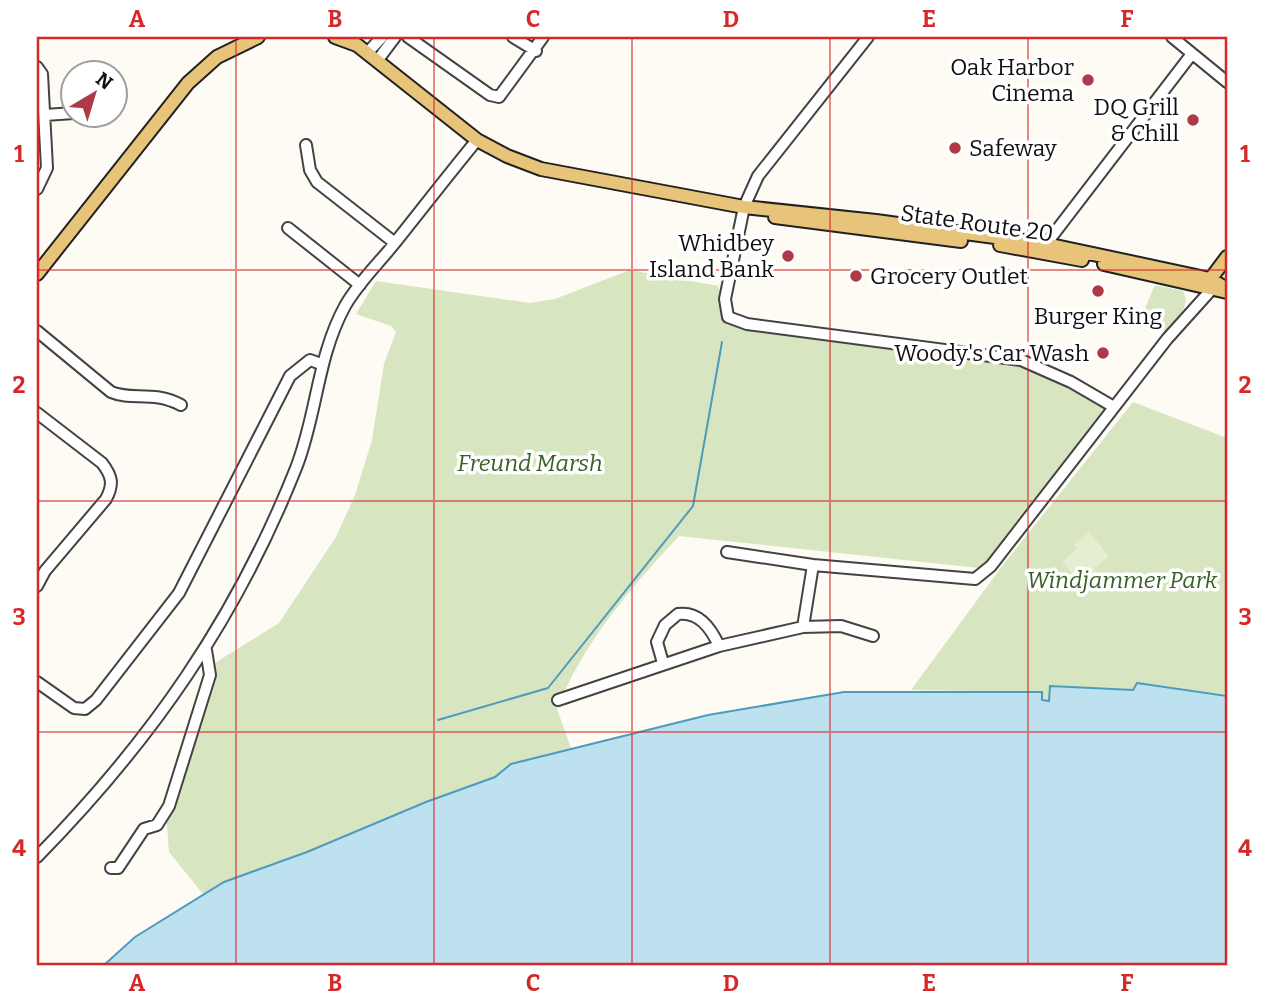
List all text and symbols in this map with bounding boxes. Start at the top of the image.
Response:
text: A [129,5,146,33]
text: B [328,5,342,33]
text: C [526,5,540,33]
text: D [723,5,739,33]
text: E [922,5,936,33]
text: F [1121,5,1134,33]
place label: Oak Harbor Cinema [950,53,1074,107]
north arrow [60,60,130,130]
text: N [91,67,117,95]
marker: Oak Harbor Cinema [1080,72,1096,88]
place label: DQ Grill & Chill [1094,93,1179,147]
marker: DQ Grill & Chill [1185,112,1201,128]
place label: Safeway [969,134,1058,162]
text: 1 [14,140,24,168]
marker: Safeway [947,140,963,156]
text: 1 [1240,140,1250,168]
street label: State Route 20 [899,198,1055,248]
place label: Whidbey Island Bank [649,229,775,283]
marker: Whidbey Island Bank [780,248,796,264]
place label: Grocery Outlet [870,262,1028,290]
marker: Grocery Outlet [848,268,864,284]
marker: Burger King [1090,283,1106,299]
place label: Burger King [1034,302,1162,330]
place label: Woody's Car Wash [894,339,1089,367]
marker: Woody's Car Wash [1095,345,1111,361]
text: 2 [13,371,26,399]
text: 2 [1239,371,1252,399]
park label: Freund Marsh [457,449,603,477]
park label: Windjammer Park [1027,566,1218,594]
text: 3 [12,603,26,631]
text: 3 [1238,603,1252,631]
text: 4 [12,834,26,862]
text: 4 [1238,834,1252,862]
text: A [129,969,146,997]
text: B [328,969,342,997]
text: C [526,969,540,997]
text: D [723,969,739,997]
text: E [922,969,936,997]
text: F [1121,969,1134,997]

